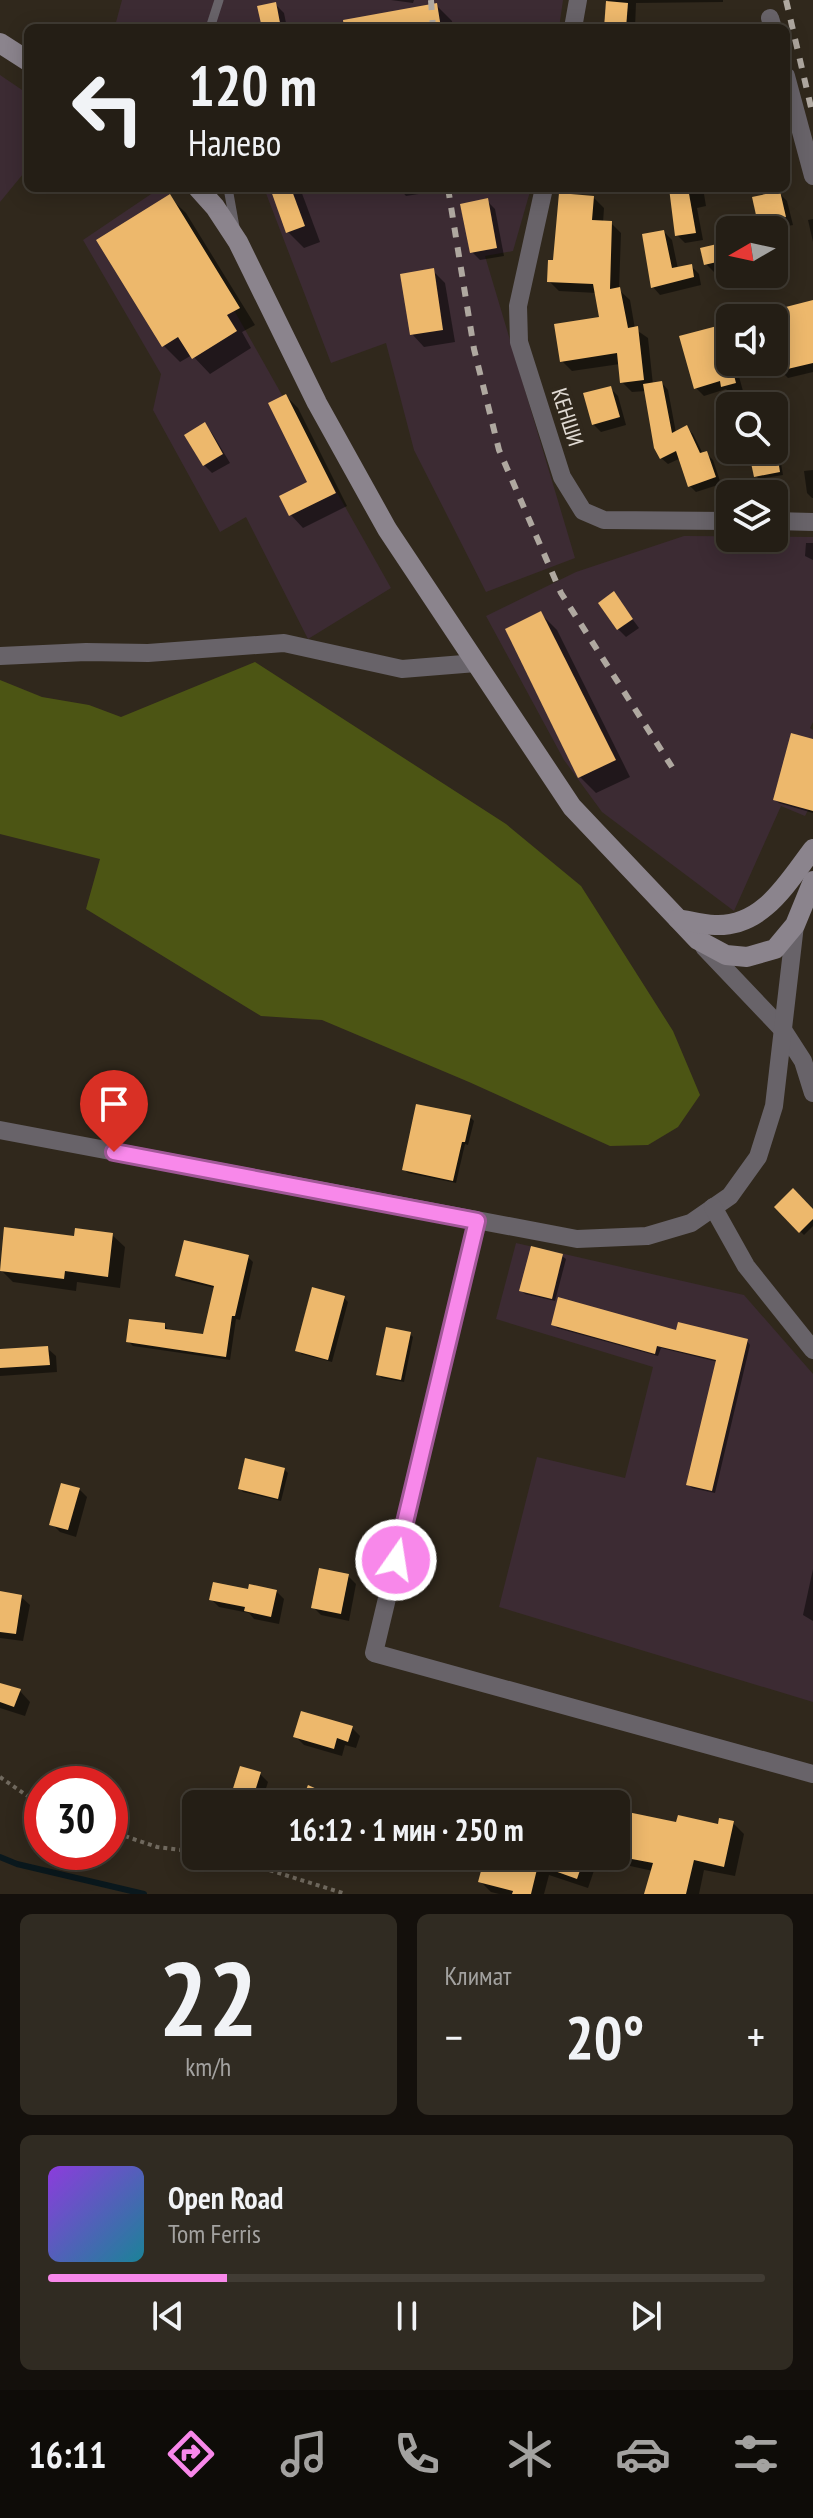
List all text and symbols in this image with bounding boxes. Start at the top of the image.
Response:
text: 120 m [188,49,317,121]
icon: left [56,56,160,160]
text: Налево [188,119,281,166]
north arrow [716,216,788,288]
map controls [716,216,788,552]
button: sound [716,304,788,376]
street label: КЕНШИ [546,384,590,450]
button: search [716,392,788,464]
button: layers [716,480,788,552]
pin [80,1070,148,1152]
icon: arrive [92,1082,136,1126]
position arrow [354,1518,438,1602]
speed limit sign: 30 [24,1766,128,1870]
text: 16:12 · 1 мин · 250 m [288,1810,524,1849]
text: 22 [159,1930,258,2065]
text: Климат [445,1959,511,1992]
text: 20° [565,1998,644,2076]
text: − [445,2008,463,2065]
text: + [747,2008,765,2065]
text: km/h [185,2050,231,2083]
text: Open Road [168,2178,283,2217]
text: Tom Ferris [168,2217,261,2250]
icon: previous [146,2294,190,2338]
icon: pause [385,2294,429,2338]
icon: next [624,2294,668,2338]
icon: directions [163,2426,219,2482]
icon: music [276,2426,332,2482]
icon: phone [389,2426,445,2482]
icon: climate [502,2426,558,2482]
icon: car [615,2426,671,2482]
icon: filters [728,2426,784,2482]
text: 16:11 [29,2431,106,2478]

